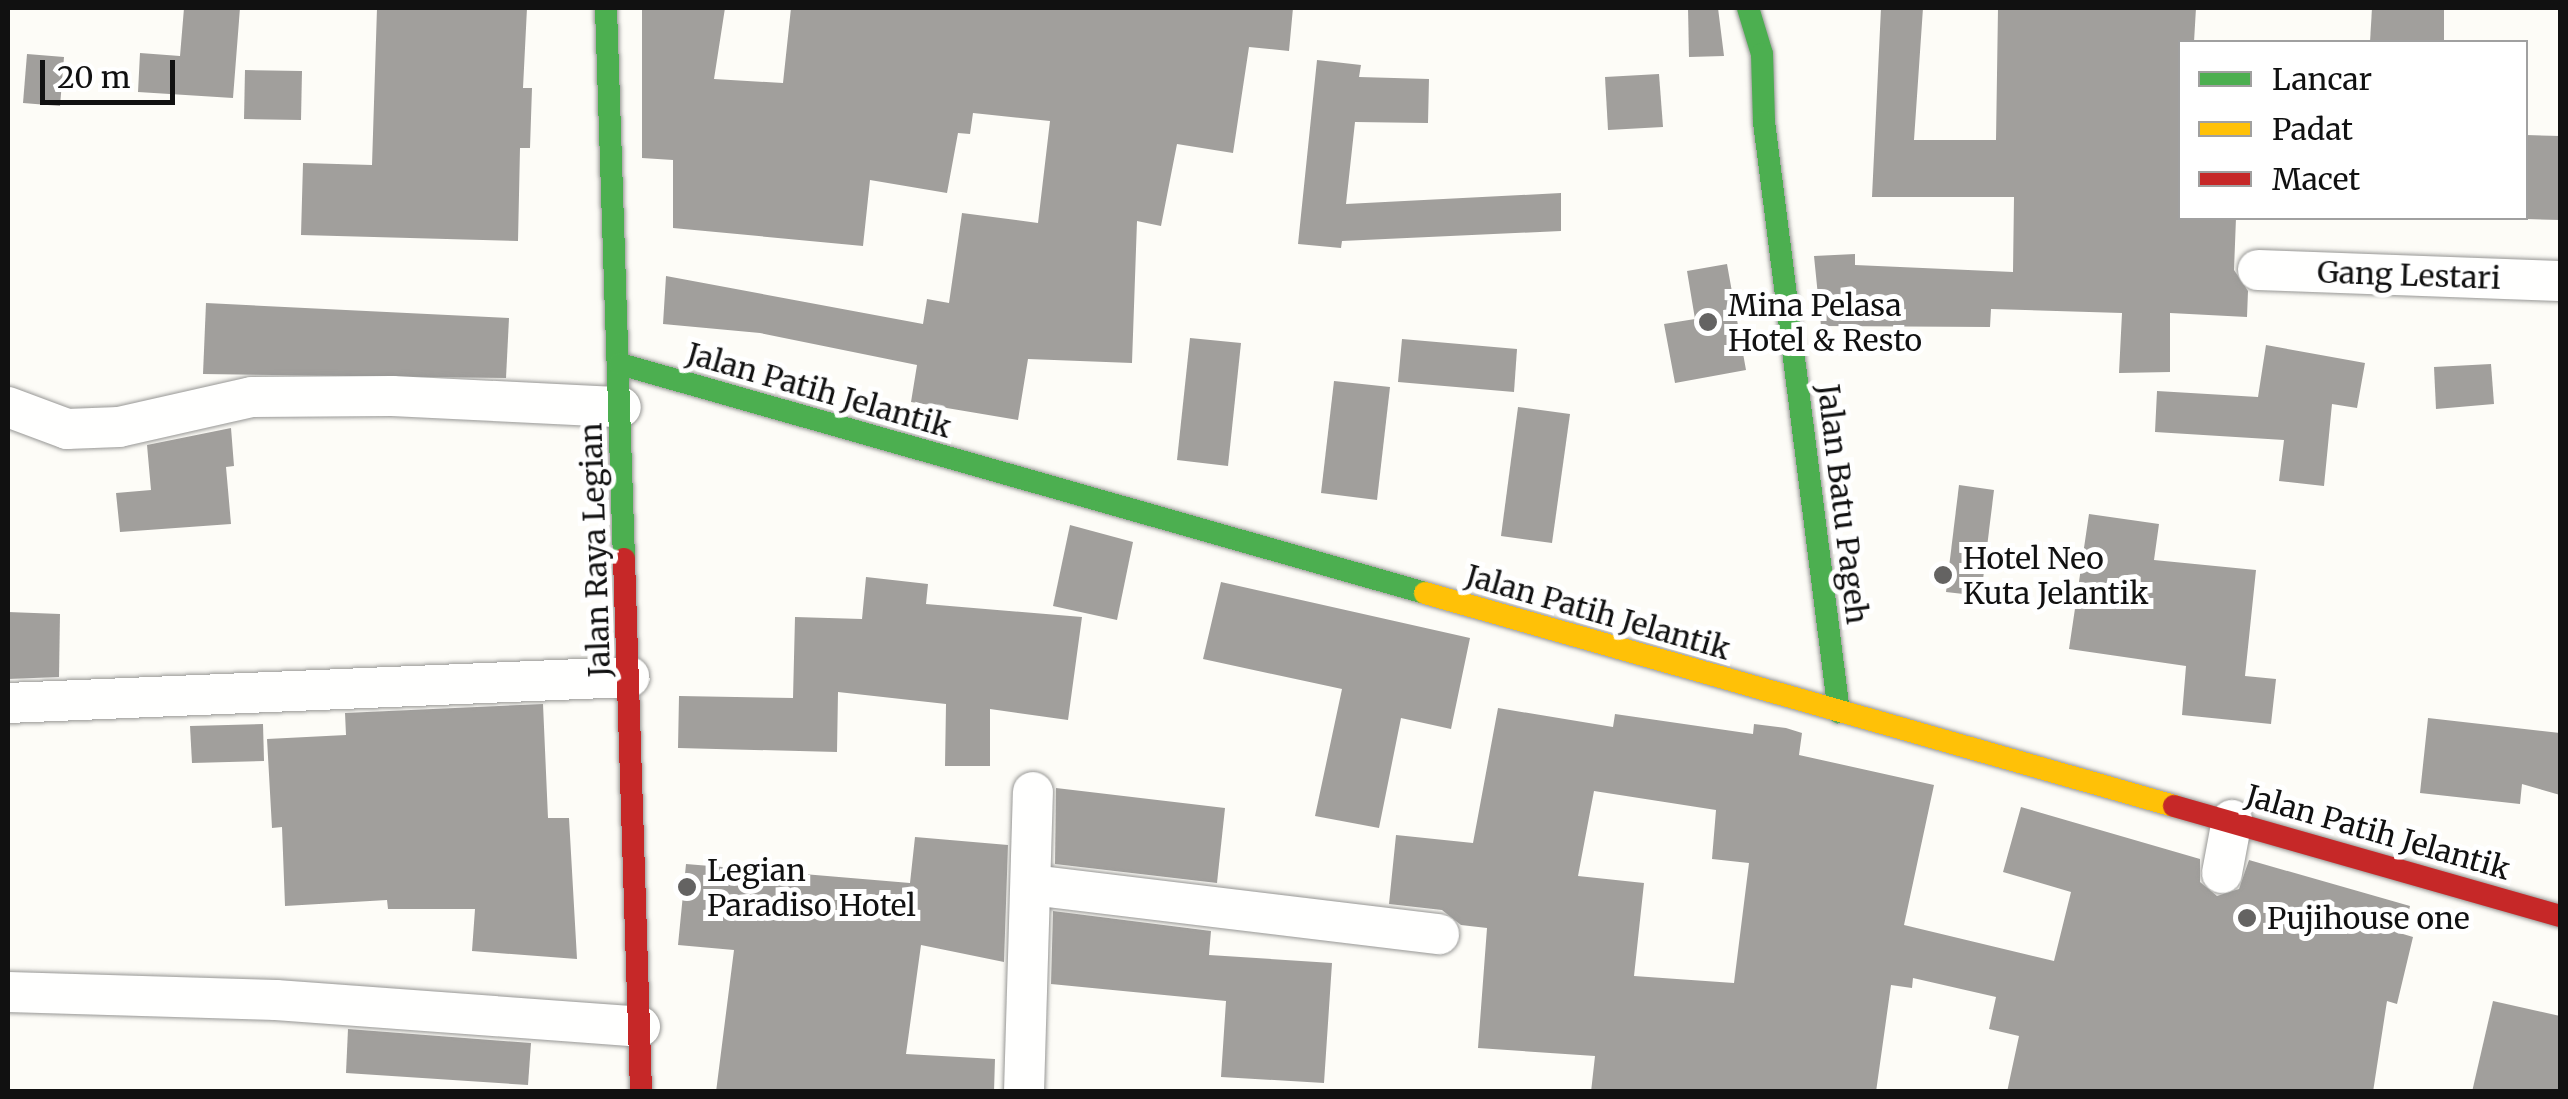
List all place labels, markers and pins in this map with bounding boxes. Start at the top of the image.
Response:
place label: Mina Pelasa Hotel & Resto [1728,287,1922,358]
marker: Mina Pelasa Hotel & Resto [1697,311,1719,333]
place label: Hotel Neo Kuta Jelantik [1963,540,2148,610]
marker: Hotel Neo Kuta Jelantik [1932,564,1954,586]
place label: Legian Paradiso Hotel [707,852,916,922]
marker: Legian Paradiso Hotel [676,876,698,898]
place label: Pujihouse one [2267,900,2470,936]
marker: Pujihouse one [2236,907,2258,929]

